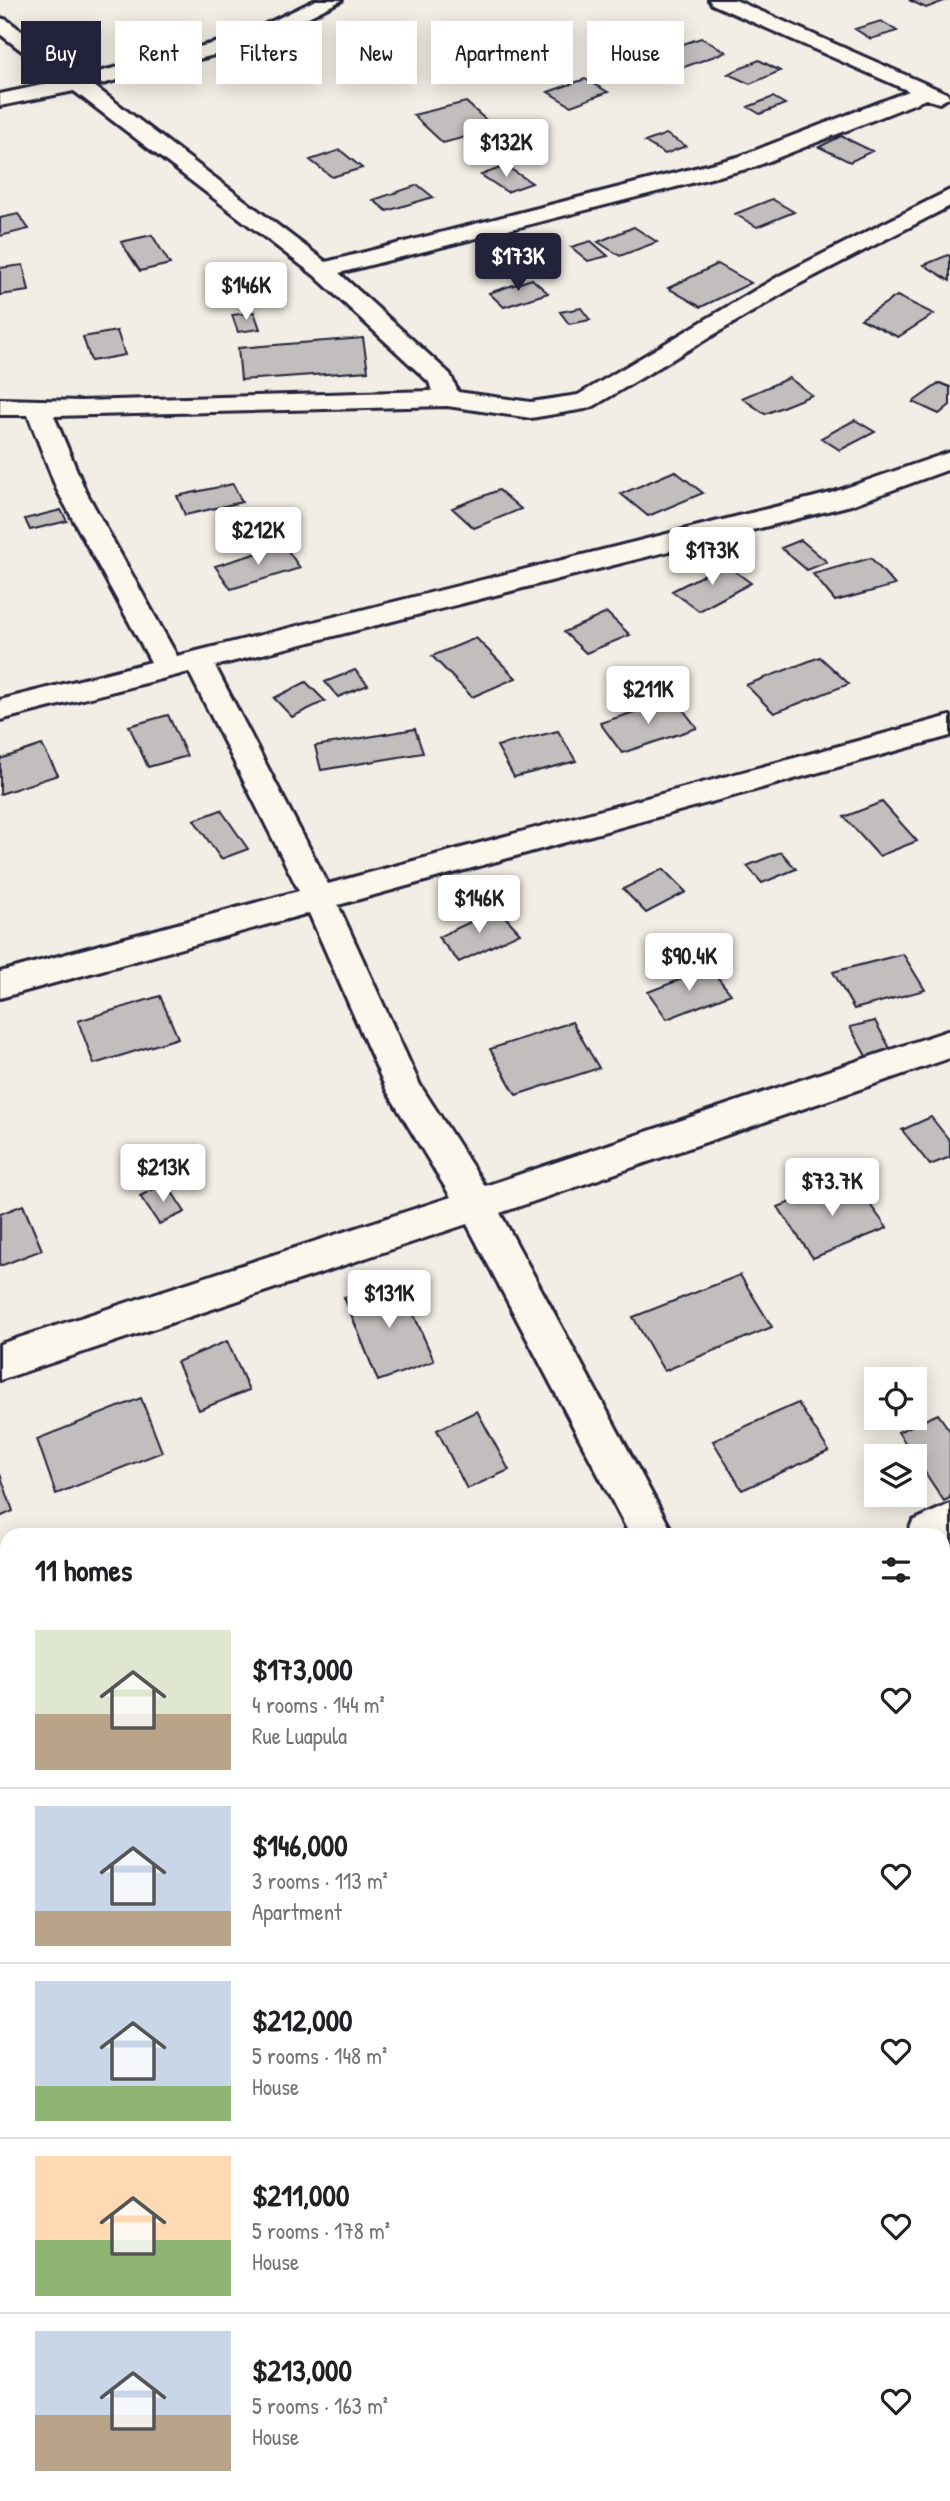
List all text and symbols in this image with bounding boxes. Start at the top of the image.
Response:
chip: Buy [21,21,101,84]
chip: Rent [115,21,202,84]
chip: Filters [216,21,322,84]
chip: New [336,21,417,84]
chip: Apartment [431,21,573,84]
chip: House [587,21,684,84]
pin: $132K [457,120,555,179]
text: $132K [479,126,533,157]
pin: $173K [469,233,567,293]
text: $173K [491,240,545,271]
pin: $146K [197,262,295,322]
text: $146K [221,269,271,300]
pin: $212K [209,508,307,567]
text: $212K [231,514,285,545]
pin: $173K [663,528,761,587]
text: $173K [685,534,739,565]
pin: $211K [599,666,697,726]
text: $211K [622,673,674,704]
pin: $146K [430,876,528,935]
text: $146K [454,882,504,913]
pin: $90.4K [632,934,746,993]
text: $90.4K [661,940,717,971]
pin: $213K [114,1144,212,1204]
text: $213K [136,1151,190,1182]
pin: $73.7K [775,1158,889,1218]
text: $73.7K [801,1165,863,1196]
pin: $131K [340,1270,438,1330]
text: $131K [364,1277,414,1308]
map controls [864,1367,927,1507]
button: locate [864,1367,927,1430]
button: layers [864,1444,927,1507]
text: 11 homes [35,1550,132,1590]
icon: filters [877,1551,915,1589]
text: $173,000 [252,1649,353,1689]
icon: home [91,1658,175,1742]
icon: heart [877,1681,915,1719]
text: 4 rooms · 144 m² [252,1689,385,1720]
text: Rue Luapula [252,1720,347,1751]
text: $146,000 [252,1825,348,1865]
icon: home [91,1834,175,1918]
icon: heart [877,1857,915,1895]
text: 3 rooms · 113 m² [252,1865,388,1896]
text: Apartment [252,1896,342,1927]
text: $212,000 [252,2000,353,2040]
icon: home [91,2009,175,2093]
icon: heart [877,2032,915,2070]
text: 5 rooms · 148 m² [252,2040,387,2071]
text: House [252,2071,299,2102]
text: $211,000 [252,2175,349,2215]
icon: home [91,2184,175,2268]
icon: heart [877,2207,915,2245]
text: 5 rooms · 178 m² [252,2215,390,2246]
text: House [252,2246,299,2277]
text: $213,000 [252,2350,352,2390]
icon: home [91,2359,175,2443]
icon: heart [877,2382,915,2420]
text: 5 rooms · 163 m² [252,2390,388,2421]
text: House [252,2421,299,2452]

